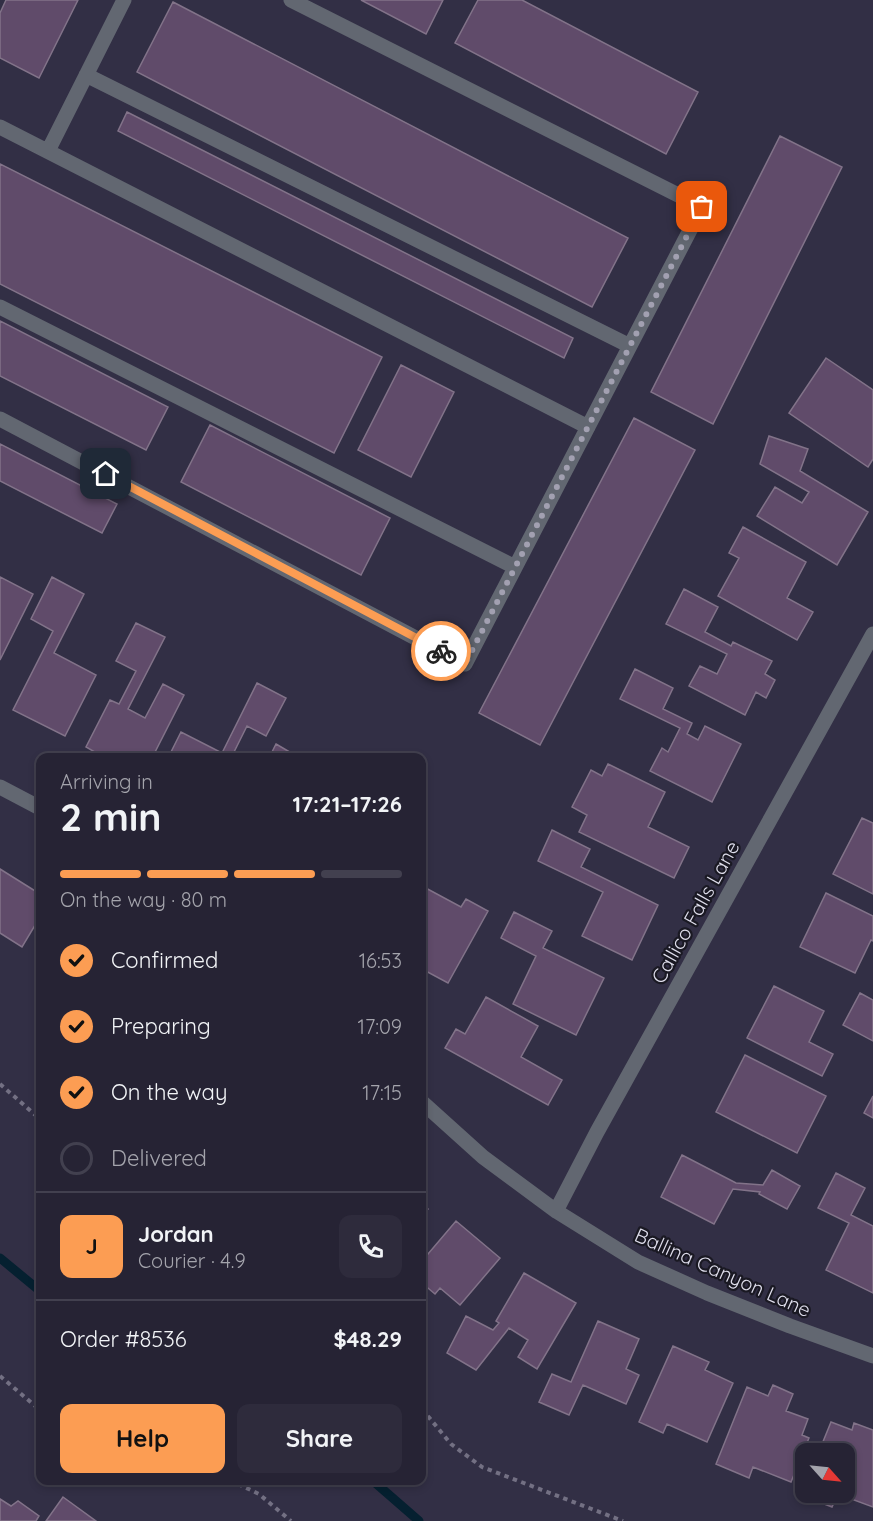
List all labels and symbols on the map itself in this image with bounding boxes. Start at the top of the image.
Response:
pin [676,181,727,232]
pin [80,448,131,499]
courier [411,621,471,681]
street label: Callico Falls Lane [645,836,745,988]
street label: Ballina Canyon Lane [631,1222,815,1322]
north arrow [795,1443,855,1503]

